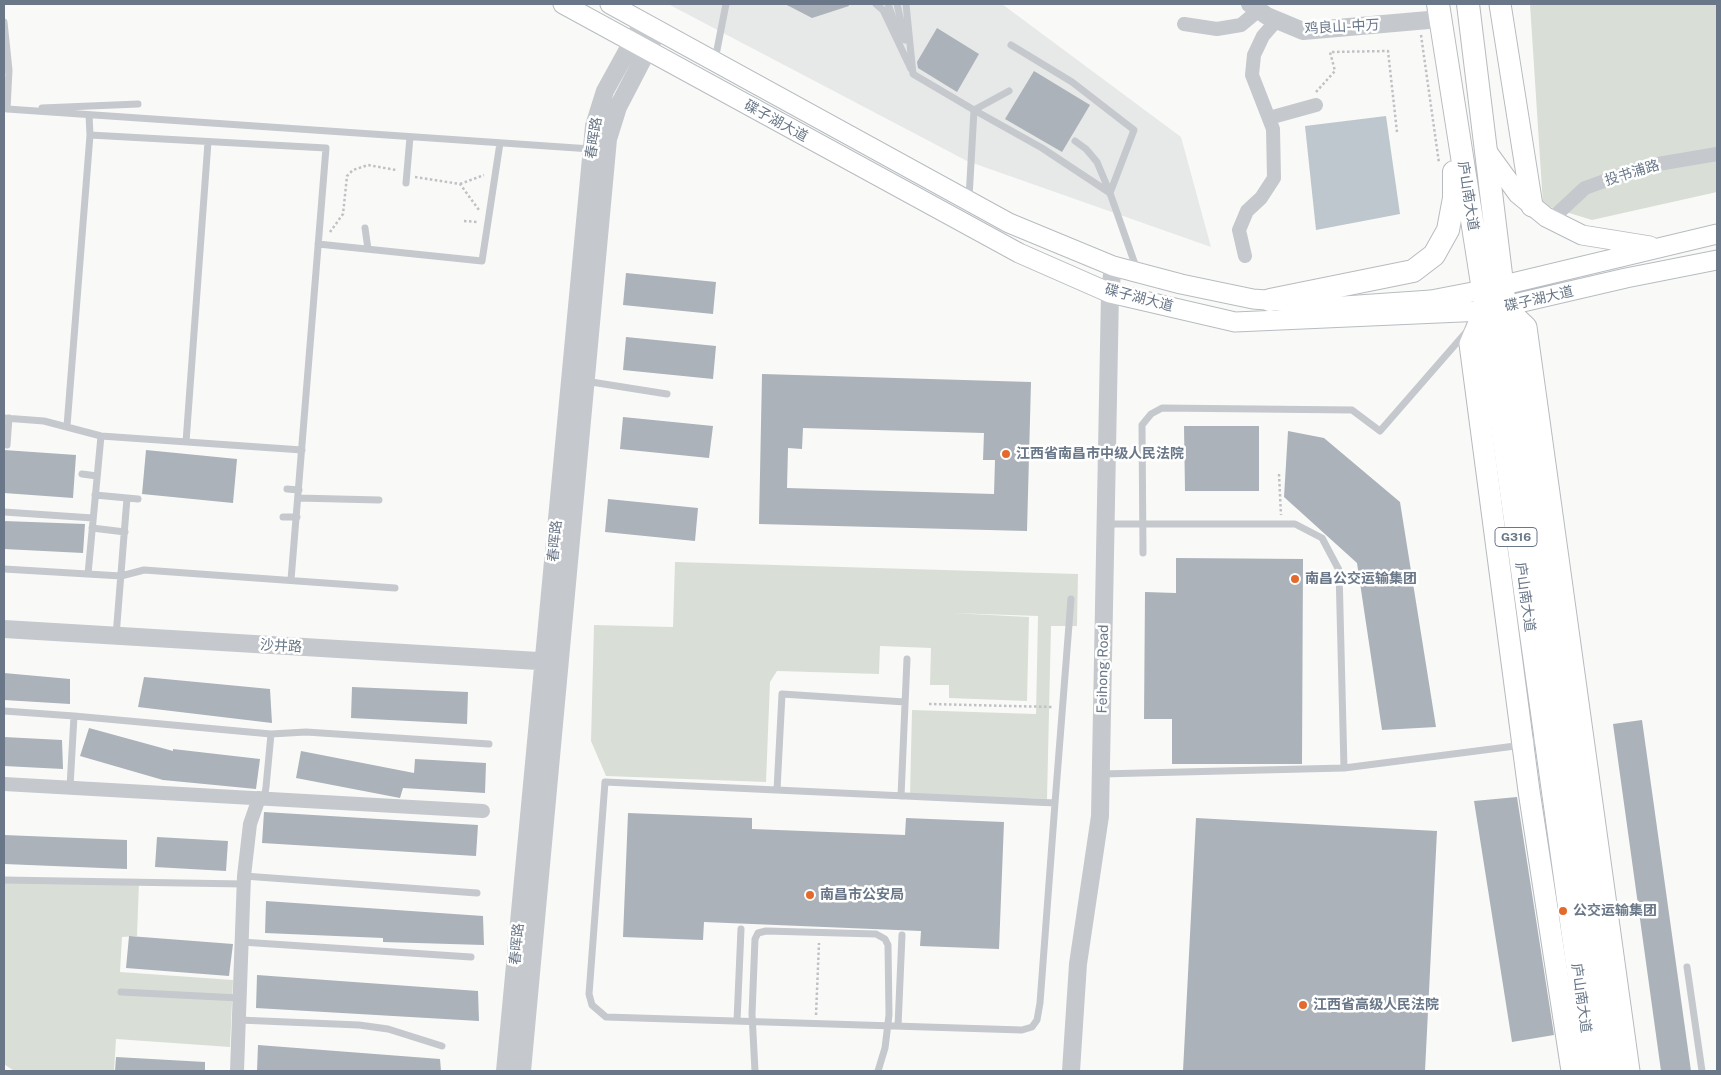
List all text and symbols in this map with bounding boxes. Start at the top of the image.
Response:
street label: 鸡良山-中万 [1304,17,1380,37]
street label: 碟子湖大道 [741,97,811,145]
street label: 春晖路 [582,116,606,160]
street label: 投书浦路 [1603,157,1661,189]
street label: 庐山南大道 [1454,160,1482,232]
street label: 碟子湖大道 [1103,281,1175,315]
street label: 碟子湖大道 [1503,283,1575,315]
place label: 江西省南昌市中级人民法院 [1016,446,1184,462]
marker: 江西省南昌市中级人民法院 [1000,448,1012,460]
street label: 春晖路 [545,519,565,563]
road number: G316 [1495,528,1537,546]
street label: 庐山南大道 [1512,561,1538,633]
place label: 南昌公交运输集团 [1305,571,1417,587]
marker: 南昌公交运输集团 [1289,573,1301,585]
street label: Feihong Road [1094,624,1112,714]
street label: 沙井路 [260,637,302,655]
place label: 南昌市公安局 [820,887,904,903]
marker: 南昌市公安局 [804,889,816,901]
place label: 公交运输集团 [1573,903,1657,919]
marker: 公交运输集团 [1557,905,1569,917]
street label: 春晖路 [507,922,527,966]
street label: 庐山南大道 [1568,962,1594,1034]
place label: 江西省高级人民法院 [1313,997,1439,1013]
marker: 江西省高级人民法院 [1297,999,1309,1011]

